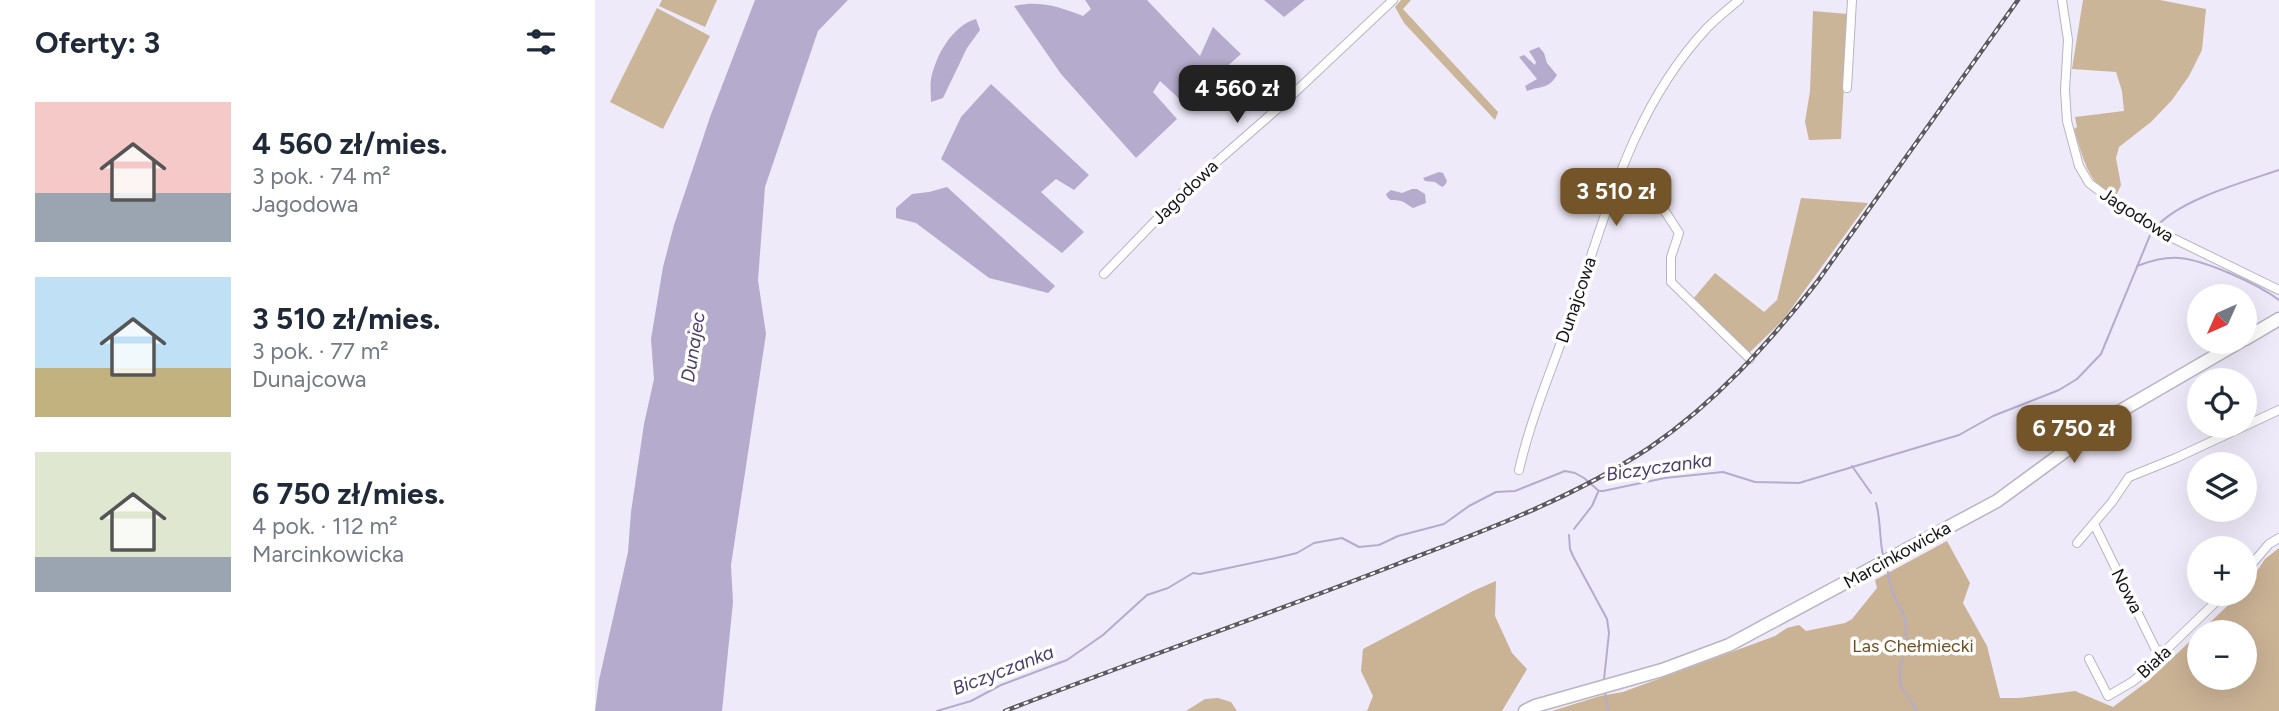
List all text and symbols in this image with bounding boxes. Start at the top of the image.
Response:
icon: filters [522,23,560,61]
text: Oferty: 3 [35,24,160,61]
pin: 4 560 zł [1165,66,1309,125]
text: 4 560 zł [1195,74,1279,102]
text: 4 560 zł/mies. [252,125,447,162]
icon: home [91,130,175,214]
street label: Jagodowa [1147,155,1223,229]
text: 3 pok. · 74 m² [252,162,390,190]
pin: 3 510 zł [1544,168,1688,228]
text: 3 510 zł [1576,177,1656,205]
street label: Jagodowa [2096,183,2178,247]
text: Jagodowa [252,190,358,218]
street label: Dunajcowa [1551,254,1601,346]
north arrow [2187,284,2257,354]
map controls [2187,284,2257,690]
text: 3 510 zł/mies. [252,300,440,337]
icon: home [91,305,175,389]
water label: Dunajec [676,309,710,384]
text: 3 pok. · 77 m² [252,337,389,365]
text: Dunajcowa [252,365,366,393]
button: locate [2187,368,2257,438]
pin: 6 750 zł [2002,406,2146,465]
text: 6 750 zł [2033,414,2115,442]
water label: Biczyczanka [1604,448,1714,486]
button: layers [2187,452,2257,522]
text: 6 750 zł/mies. [252,475,445,512]
icon: home [91,480,175,564]
text: 4 pok. · 112 m² [252,512,397,540]
street label: Marcinkowicka [1840,517,1954,593]
button: + [2187,536,2257,606]
text: Marcinkowicka [252,540,404,568]
street label: Nowa [2106,565,2148,617]
button: − [2187,620,2257,690]
park label: Las Chełmiecki [1852,635,1974,657]
water label: Biczyczanka [949,640,1057,700]
street label: Biała [2132,641,2176,683]

